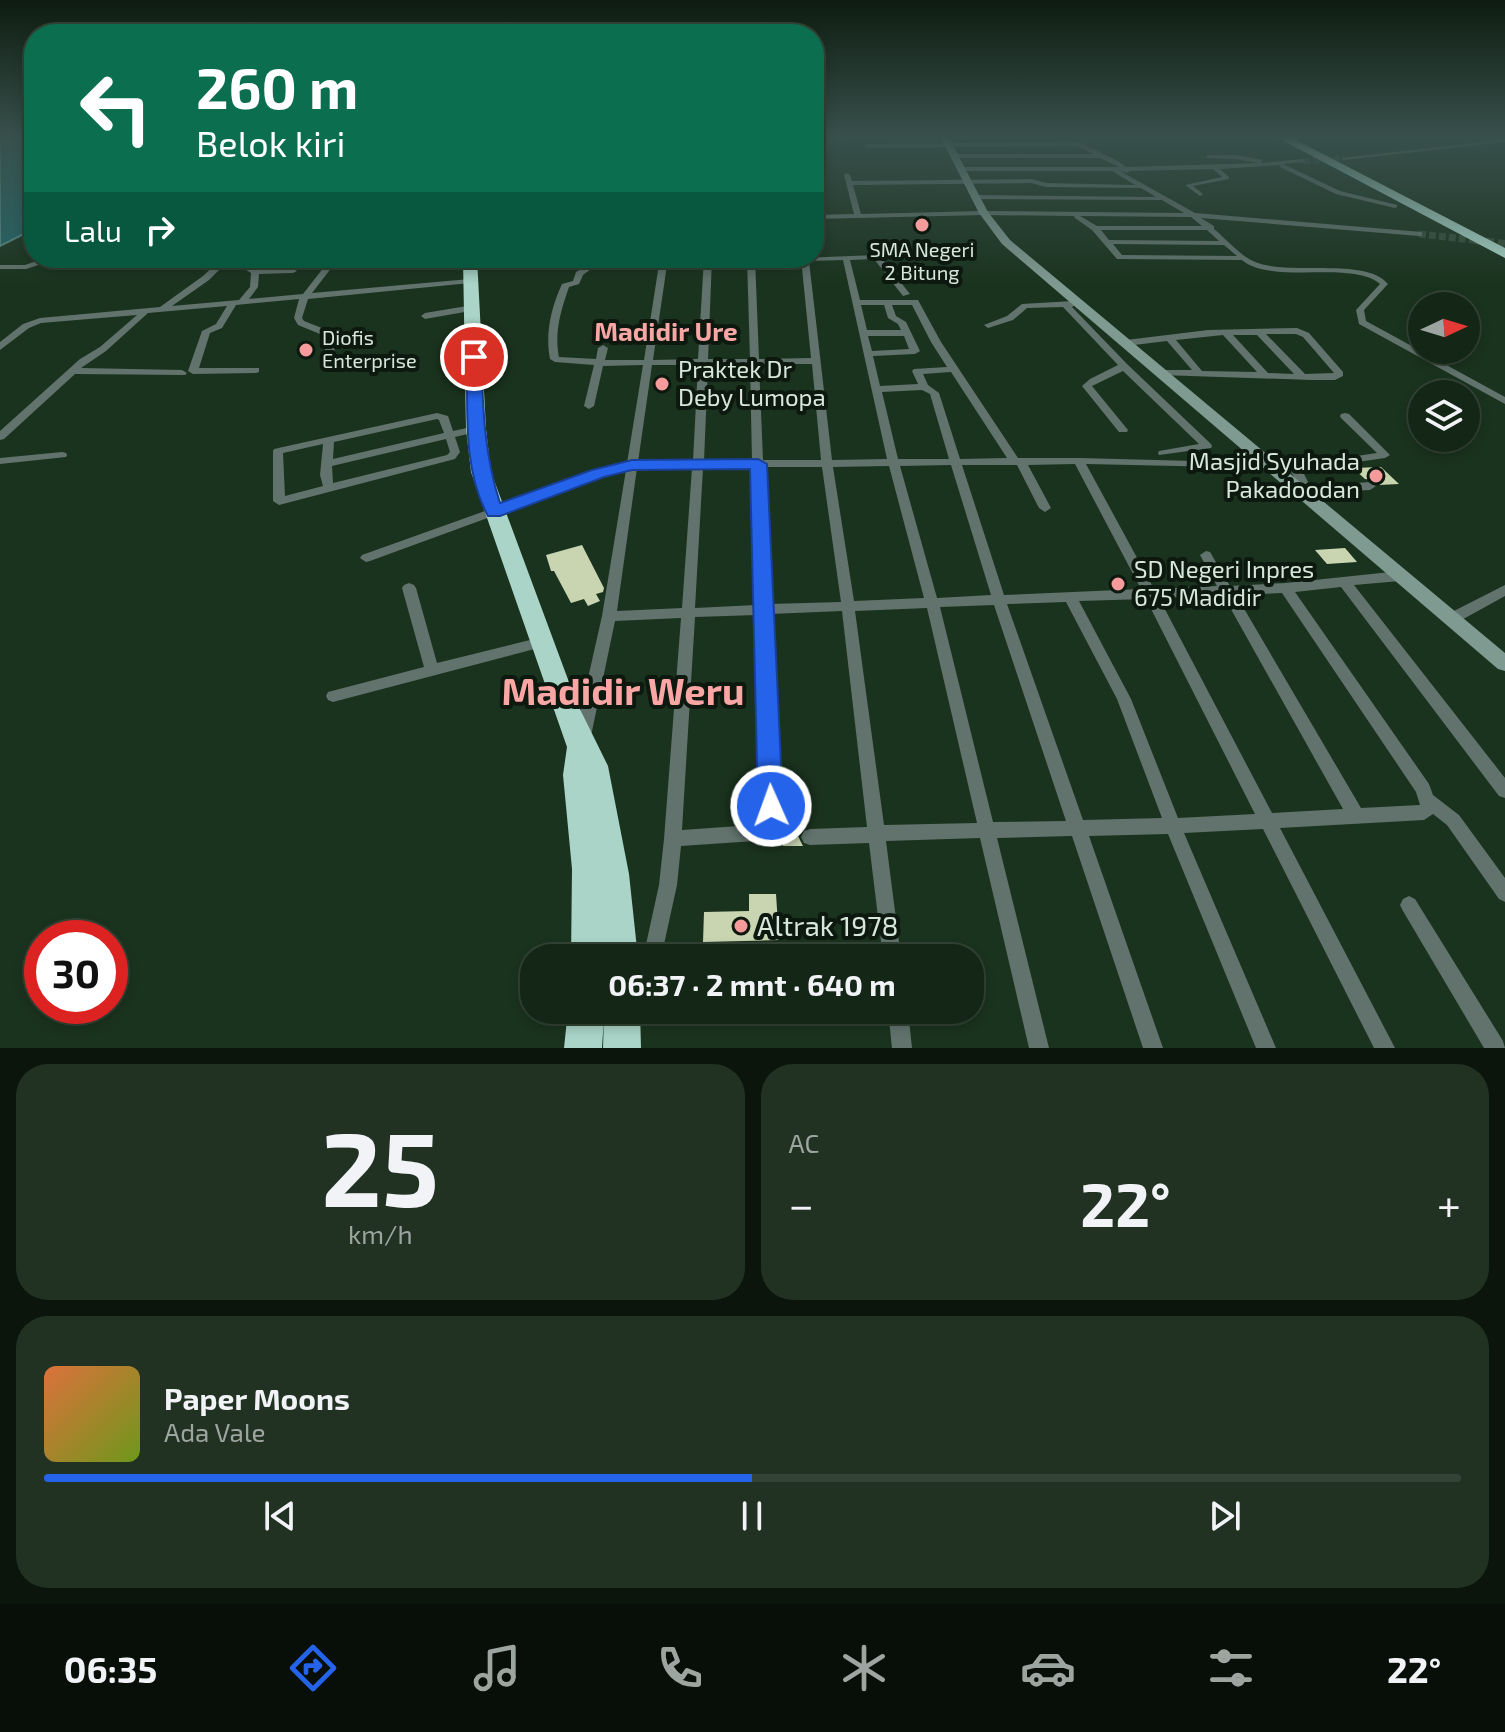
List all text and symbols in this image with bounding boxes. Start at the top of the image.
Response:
text: 260 m [196,53,358,120]
icon: left [64,56,168,160]
text: Belok kiri [196,121,345,164]
icon: right [138,208,182,252]
text: Lalu [64,212,122,248]
marker: SMA Negeri 2 Bitung [913,216,931,234]
place label: SMA Negeri 2 Bitung [870,237,974,284]
north arrow [1408,292,1480,364]
map controls [1408,292,1480,452]
district label: Madidir Ure [594,315,738,346]
pin [440,323,508,391]
place label: Diofis Enterprise [322,325,417,372]
icon: arrive [452,335,496,379]
marker: Diofis Enterprise [297,341,315,359]
place label: Praktek Dr Deby Lumopa [678,354,826,411]
marker: Praktek Dr Deby Lumopa [653,375,671,393]
button: layers [1408,380,1480,452]
place label: Masjid Syuhada Pakadoodan [1189,446,1360,503]
marker: Masjid Syuhada Pakadoodan [1367,467,1385,485]
place label: SD Negeri Inpres 675 Madidir [1134,554,1314,611]
marker: SD Negeri Inpres 675 Madidir [1109,575,1127,593]
district label: Madidir Weru [502,667,744,713]
position arrow [729,764,813,848]
place label: Altrak 1978 [757,908,899,942]
marker: Altrak 1978 [732,917,750,935]
speed limit sign: 30 [24,920,128,1024]
text: 06:37 · 2 mnt · 640 m [608,966,896,1002]
text: 25 [321,1103,439,1228]
text: AC [789,1127,819,1158]
text: 22° [1080,1167,1171,1239]
text: − [789,1177,814,1230]
text: + [1437,1177,1461,1230]
text: km/h [348,1218,413,1249]
text: Paper Moons [164,1380,350,1416]
text: Ada Vale [164,1416,266,1447]
icon: previous [258,1494,302,1538]
icon: pause [730,1494,774,1538]
icon: next [1203,1494,1247,1538]
icon: directions [285,1640,341,1696]
icon: music [469,1640,525,1696]
icon: phone [652,1640,708,1696]
icon: climate [836,1640,892,1696]
icon: car [1020,1640,1076,1696]
icon: filters [1203,1640,1259,1696]
text: 06:35 [64,1647,157,1690]
text: 22° [1387,1647,1441,1690]

